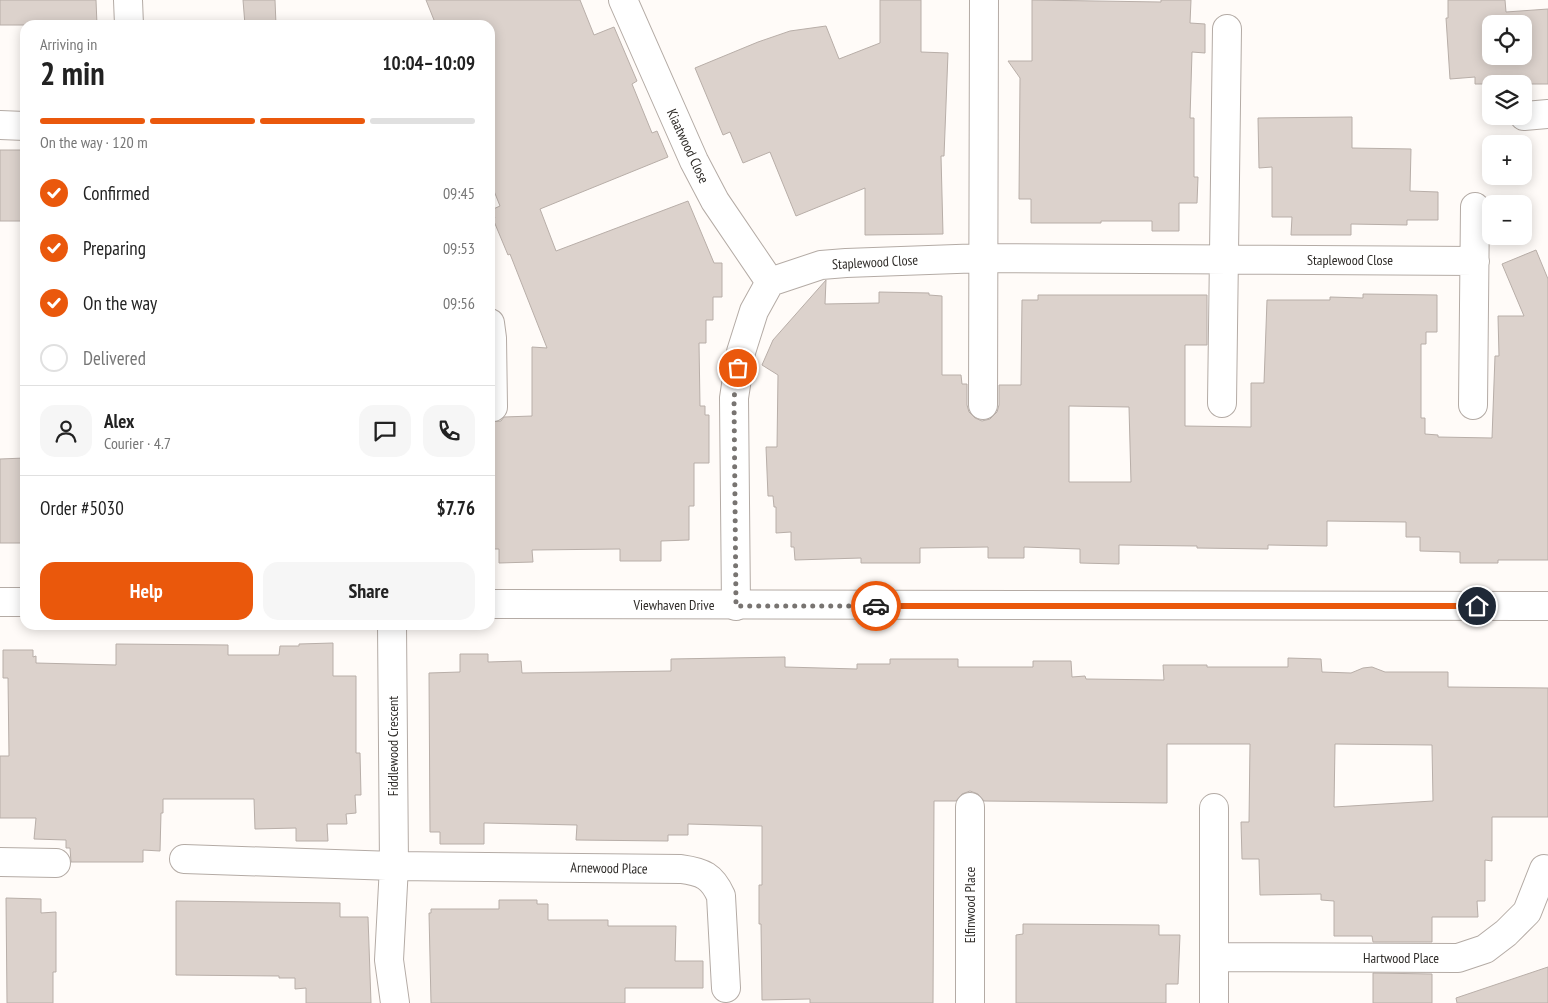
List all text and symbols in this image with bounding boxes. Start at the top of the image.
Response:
map controls [1482,15,1532,245]
button: locate [1482,15,1532,65]
text: Arriving in [40,34,97,54]
text: 10:04–10:09 [382,51,475,75]
text: 2 min [40,52,105,94]
button: layers [1482,75,1532,125]
street label: Kiaatwood Close [663,106,713,186]
text: On the way · 120 m [40,132,148,152]
button: + [1482,135,1532,185]
icon: check [40,179,68,207]
text: Confirmed [83,181,150,205]
text: 09:45 [443,183,475,203]
button: − [1482,195,1532,245]
icon: check [40,234,68,262]
text: Preparing [83,236,146,260]
text: 09:53 [443,238,475,258]
street label: Staplewood Close [832,251,919,273]
street label: Staplewood Close [1307,251,1393,269]
icon: check [40,289,68,317]
text: On the way [83,291,157,315]
text: 09:56 [443,293,475,313]
text: Delivered [83,346,146,370]
pin [717,347,759,389]
icon: bag [724,354,752,382]
button: person [40,405,92,457]
button: chat [359,405,411,457]
button: phone [423,405,475,457]
text: Alex [104,409,134,433]
text: Courier · 4.7 [104,433,171,453]
text: Order #5030 [40,496,124,520]
text: $7.76 [437,496,475,520]
button: Help [40,562,253,620]
button: Share [263,562,475,620]
courier [851,581,901,631]
pin [1456,585,1498,627]
icon: car [862,592,890,620]
icon: home [1463,592,1491,620]
street label: Viewhaven Drive [633,596,715,614]
street label: Fiddlewood Crescent [384,696,402,796]
street label: Arnewood Place [570,858,648,878]
street label: Elfinwood Place [961,867,979,943]
street label: Hartwood Place [1363,949,1439,967]

